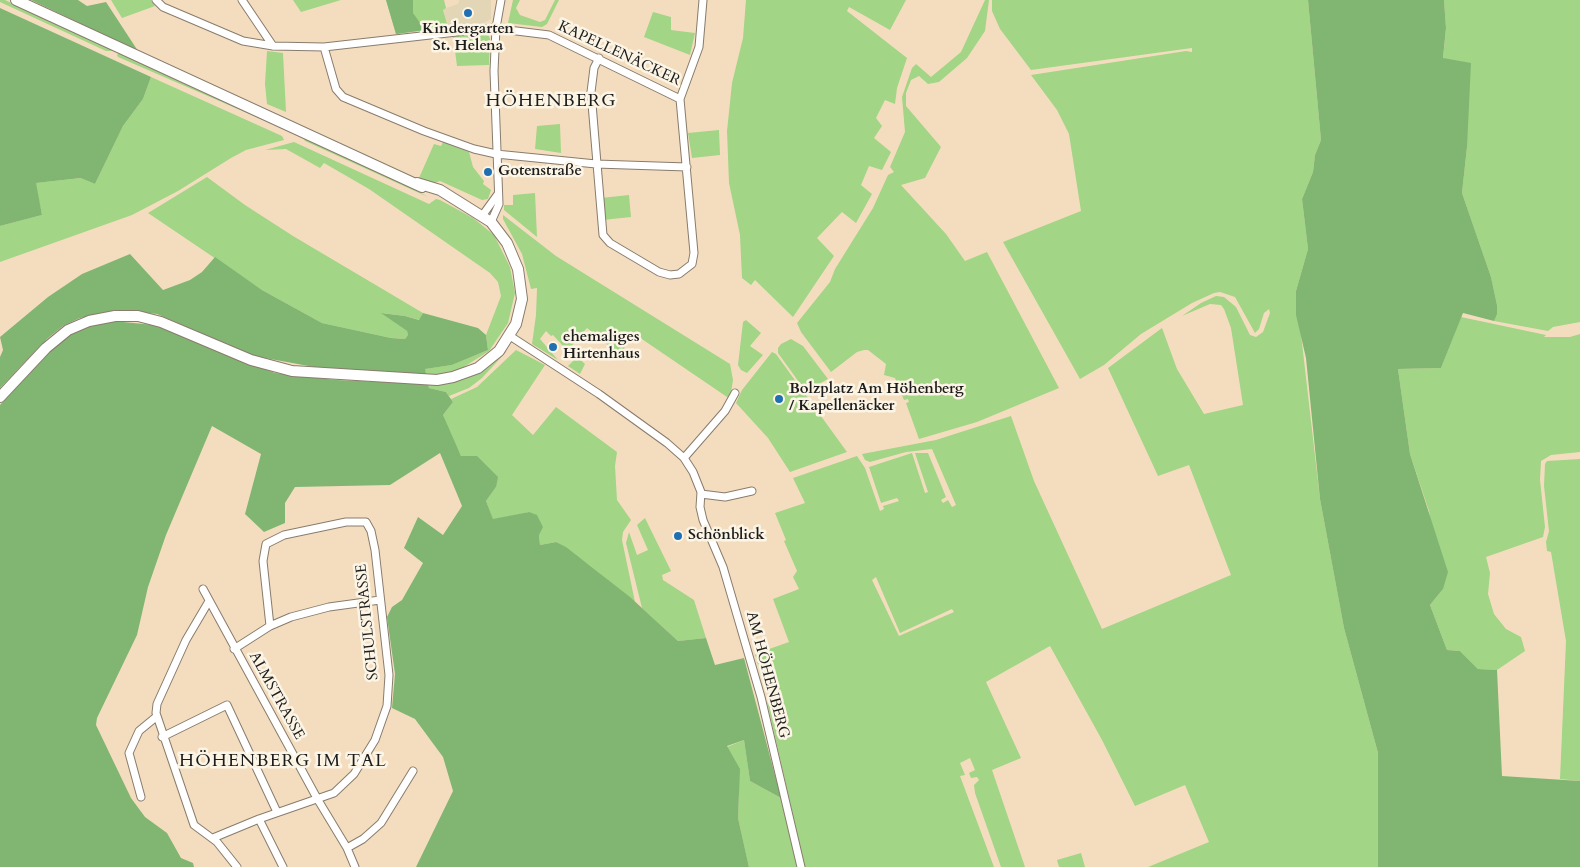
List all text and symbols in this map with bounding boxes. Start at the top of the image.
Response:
marker: Kindergarten St. Helena [462,7,474,19]
street label: KAPELLENÄCKER [555,18,683,90]
place label: Kindergarten St. Helena [422,21,514,56]
district label: HÖHENBERG [484,91,618,113]
place label: Gotenstraße [498,163,582,181]
marker: Gotenstraße [482,166,494,178]
place label: ehemaliges Hirtenhaus [563,329,640,364]
marker: ehemaliges Hirtenhaus [547,341,559,353]
place label: Bolzplatz Am Höhenberg / Kapellenäcker [789,381,964,416]
marker: Bolzplatz Am Höhenberg / Kapellenäcker [773,393,785,405]
place label: Schönblick [688,527,765,545]
marker: Schönblick [672,530,684,542]
street label: SCHULSTRASSE [353,563,383,681]
street label: AM HÖHENBERG [741,610,793,740]
street label: ALMSTRASSE [244,649,308,743]
district label: HÖHENBERG IM TAL [177,751,389,773]

